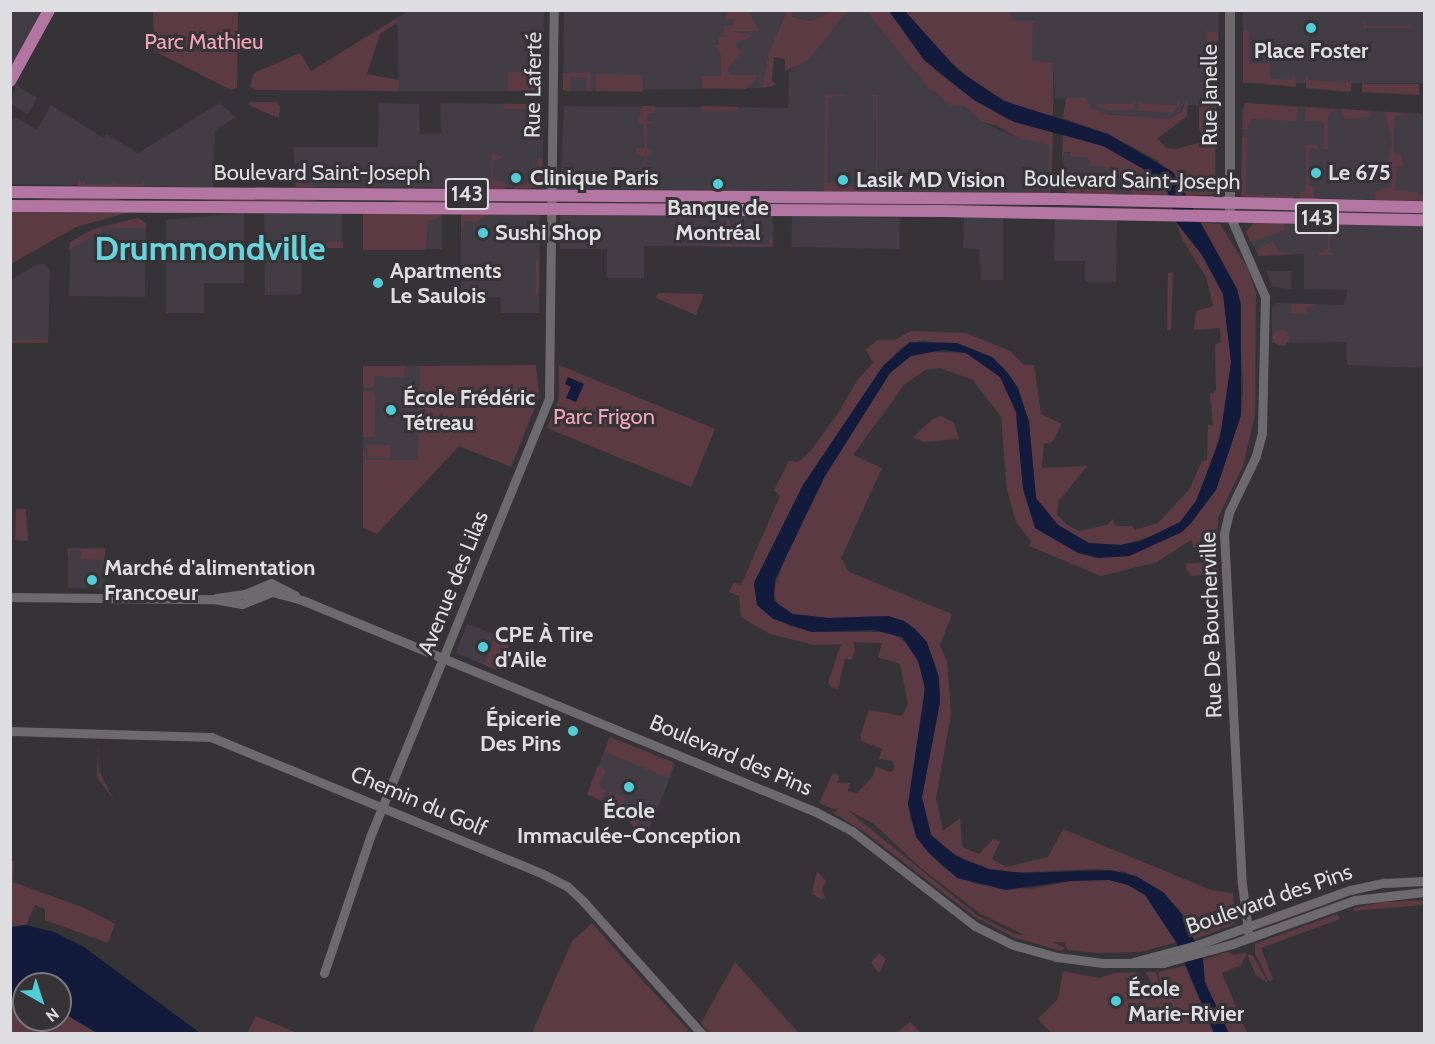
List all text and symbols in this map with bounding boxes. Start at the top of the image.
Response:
marker: Place Foster [1304,21,1318,35]
park label: Parc Mathieu [144,29,264,55]
street label: Rue Laferté [519,32,547,138]
place label: Place Foster [1254,38,1368,64]
street label: Rue Janelle [1197,44,1223,146]
street label: Boulevard Saint-Joseph [214,160,430,186]
place label: Le 675 [1328,160,1391,186]
place label: Clinique Paris [530,165,659,191]
street label: Boulevard Saint-Joseph [1023,165,1241,195]
marker: Le 675 [1309,166,1323,180]
place label: Lasik MD Vision [856,167,1005,193]
marker: Clinique Paris [507,169,525,187]
marker: Lasik MD Vision [834,171,852,189]
road number: 143 [444,176,490,212]
marker: Banque de Montréal [711,177,725,191]
place label: Banque de Montréal [667,194,769,246]
road number: 143 [1294,200,1340,236]
place label: Sushi Shop [495,220,601,246]
marker: Sushi Shop [476,226,490,240]
district label: Drummondville [94,229,326,269]
place label: Apartments Le Saulois [390,257,501,308]
marker: Apartments Le Saulois [371,276,385,290]
place label: École Frédéric Tétreau [403,384,535,436]
marker: École Frédéric Tétreau [384,403,398,417]
park label: Parc Frigon [553,404,655,430]
street label: Avenue des Lilas [412,507,494,659]
street label: Rue De Boucherville [1195,531,1227,719]
place label: Marché d'alimentation Francoeur [104,554,315,606]
marker: Marché d'alimentation Francoeur [85,573,99,587]
place label: CPE À Tire d'Aile [495,621,593,672]
marker: CPE À Tire d'Aile [476,640,490,654]
place label: Épicerie Des Pins [480,705,561,756]
street label: Boulevard des Pins [646,709,816,801]
marker: Épicerie Des Pins [566,724,580,738]
street label: Chemin du Golf [347,760,491,842]
marker: École Immaculée-Conception [622,780,636,794]
place label: École Immaculée-Conception [517,797,741,848]
street label: Boulevard des Pins [1182,858,1356,940]
north arrow [12,972,72,1032]
place label: École Marie-Rivier [1128,975,1244,1026]
marker: École Marie-Rivier [1109,994,1123,1008]
text: N [42,1004,63,1026]

